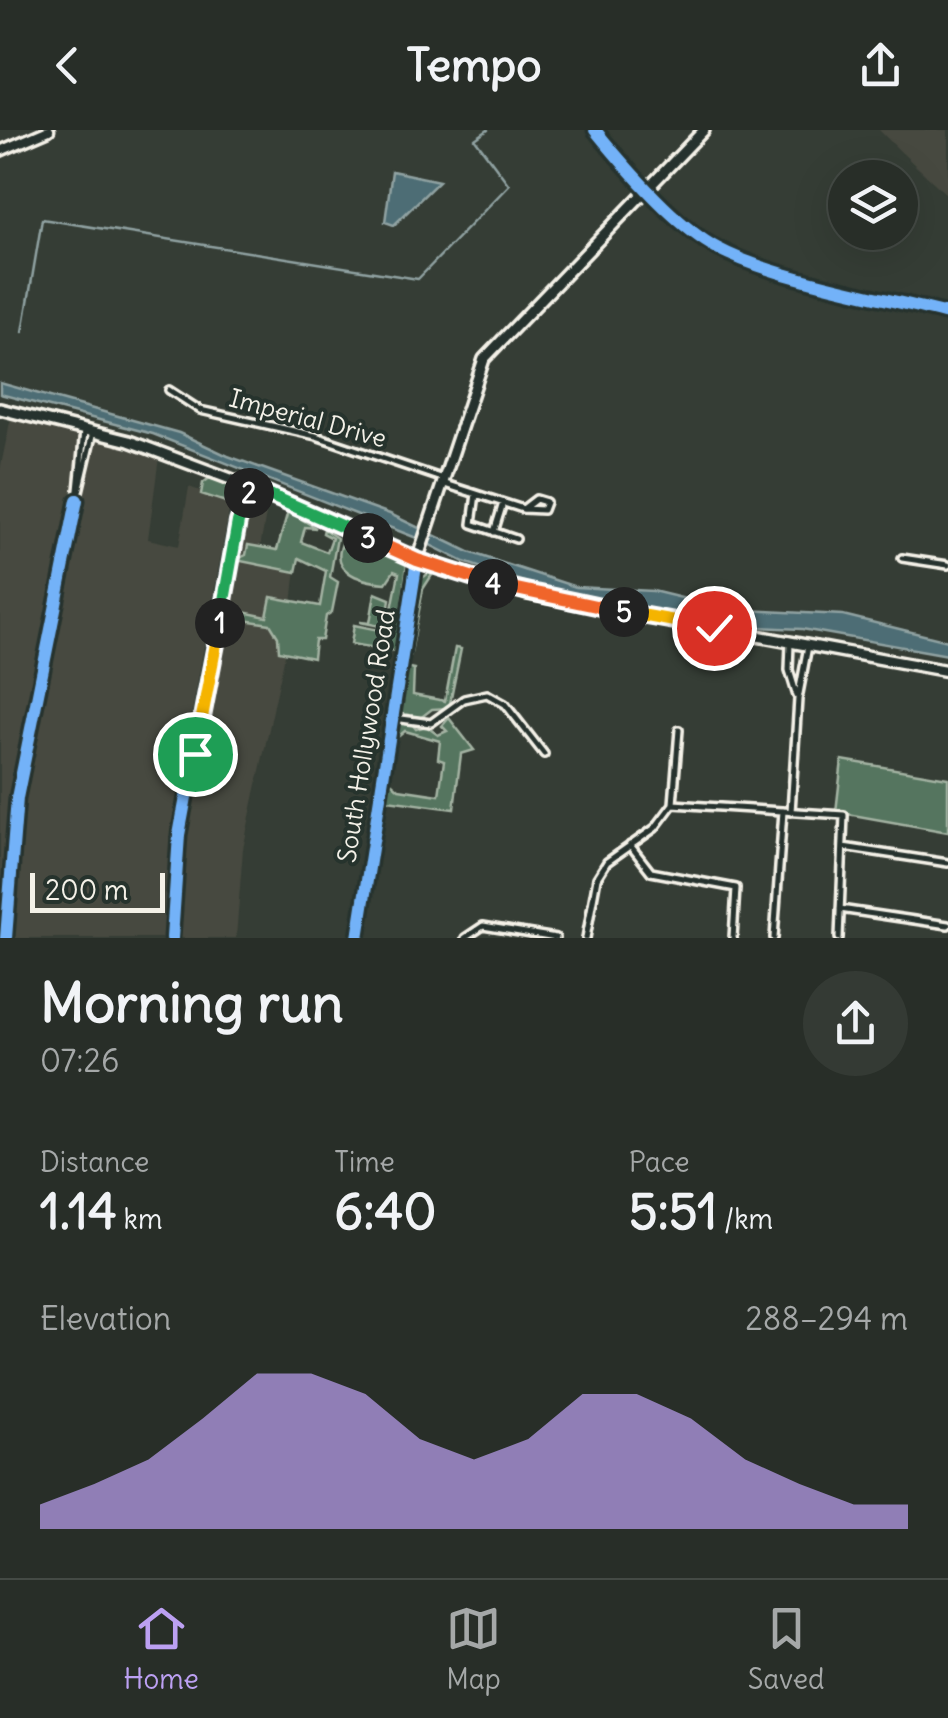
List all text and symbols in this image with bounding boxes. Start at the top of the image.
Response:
text: Tempo [406,37,542,93]
icon: back [40,38,95,93]
icon: share [853,38,908,93]
map controls [828,160,918,250]
button: layers [828,160,918,250]
street label: Imperial Drive [226,382,390,454]
pin: 2 [224,468,274,518]
text: 2 [241,475,257,511]
pin: 3 [343,513,393,563]
text: 3 [360,520,376,556]
pin: 4 [468,559,518,609]
text: 4 [485,566,501,602]
pin [672,586,757,671]
pin: 5 [599,587,649,637]
text: 5 [616,594,632,630]
pin: 1 [195,598,245,648]
icon: check [687,601,742,656]
text: 1 [214,605,226,641]
street label: South Hollywood Road [330,607,402,865]
pin [153,712,238,797]
icon: arrive [168,727,223,782]
scale bar [30,868,165,913]
text: 200 m [45,872,128,908]
text: Morning run [40,968,344,1037]
button: share [803,971,908,1076]
text: 07:26 [40,1040,120,1081]
text: Distance [40,1144,149,1180]
text: Time [334,1144,395,1180]
text: Pace [629,1144,690,1180]
text: 1.14 [40,1180,117,1243]
text: 6:40 [334,1180,436,1243]
text: 5:51 [629,1180,717,1243]
text: km [117,1201,162,1237]
text: /km [717,1201,773,1237]
text: Elevation [40,1298,171,1339]
text: 288–294 m [745,1298,908,1339]
tab: Home [123,1601,199,1697]
tab: Map [446,1601,501,1697]
tab: Saved [748,1601,825,1697]

